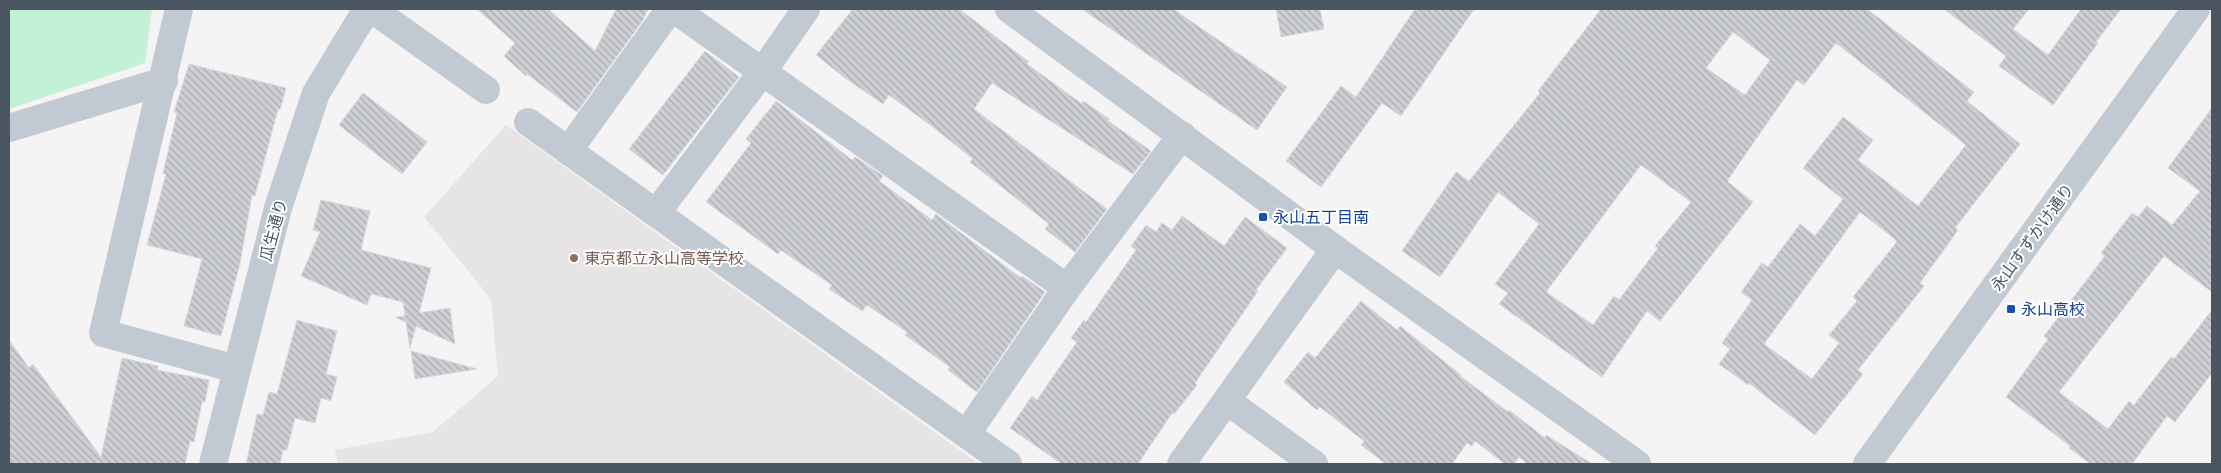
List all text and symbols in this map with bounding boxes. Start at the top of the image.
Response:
street label: 永山すずかけ通り [1987,180,2078,295]
street label: 瓜生通り [256,197,291,264]
place label: 永山五丁目南 [1273,208,1369,227]
marker: 永山五丁目南 [1257,211,1269,223]
place label: 東京都立永山高等学校 [584,249,744,268]
marker: 東京都立永山高等学校 [568,252,580,264]
place label: 永山高校 [2021,300,2085,319]
marker: 永山高校 [2005,303,2017,315]

